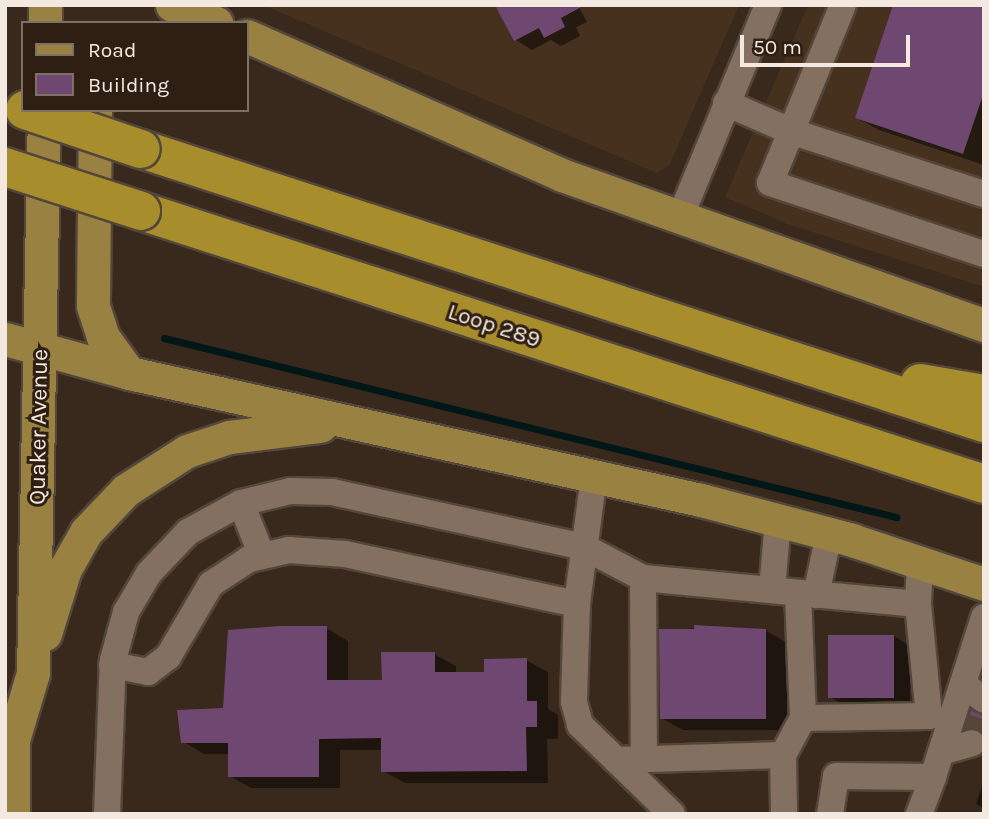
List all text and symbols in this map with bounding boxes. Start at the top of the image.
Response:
legend [21,21,248,112]
scale bar [744,21,914,65]
text: 50 m [753,35,802,59]
text: Road [88,38,136,62]
text: Building [88,73,169,97]
street label: Loop 289 [444,298,544,354]
street label: Quaker Avenue [24,349,54,505]

